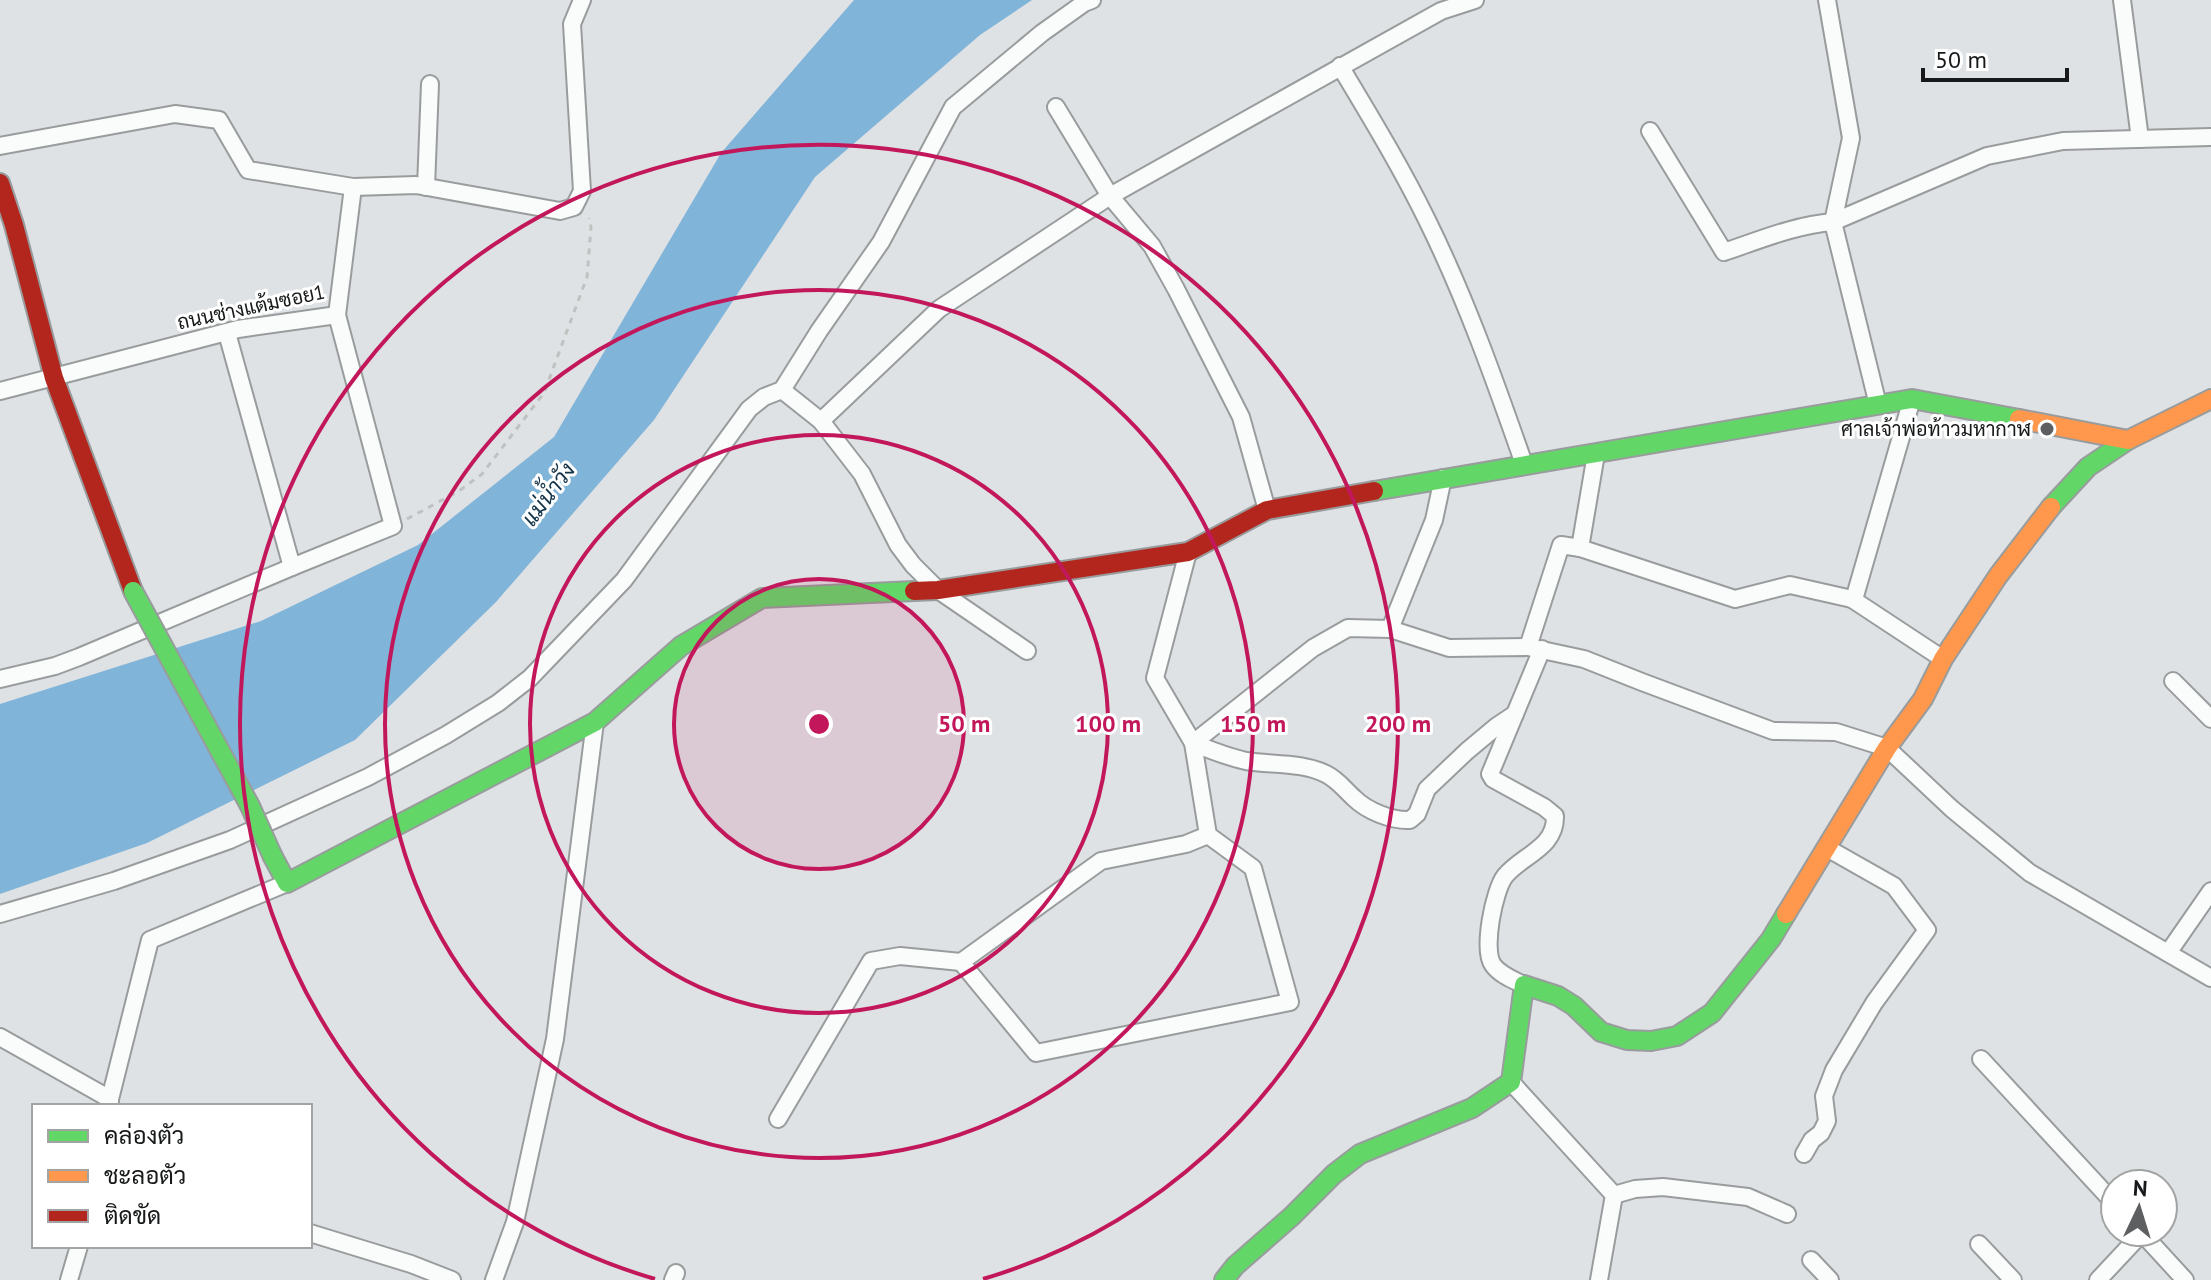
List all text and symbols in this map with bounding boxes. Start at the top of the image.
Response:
scale bar [1923,32,2067,82]
text: 50 m [1935,44,1987,75]
street label: ถนนช่างแต้มซอย1 [175,279,327,335]
place label: ศาลเจ้าพ่อท้าวมหากาฬ [1841,416,2031,442]
marker: ศาลเจ้าพ่อท้าวมหากาฬ [2038,420,2056,438]
water label: แม่น้ำวัง [511,454,581,531]
text: 50 m [938,708,990,739]
text: 100 m [1075,708,1141,739]
text: 150 m [1220,708,1286,739]
text: 200 m [1365,708,1431,739]
centre of rings [805,710,833,738]
legend [32,1104,312,1248]
text: คล่องตัว [104,1120,184,1151]
text: ชะลอตัว [104,1160,186,1191]
north arrow [2099,1168,2179,1248]
text: N [2132,1174,2149,1203]
text: ติดขัด [104,1200,161,1231]

